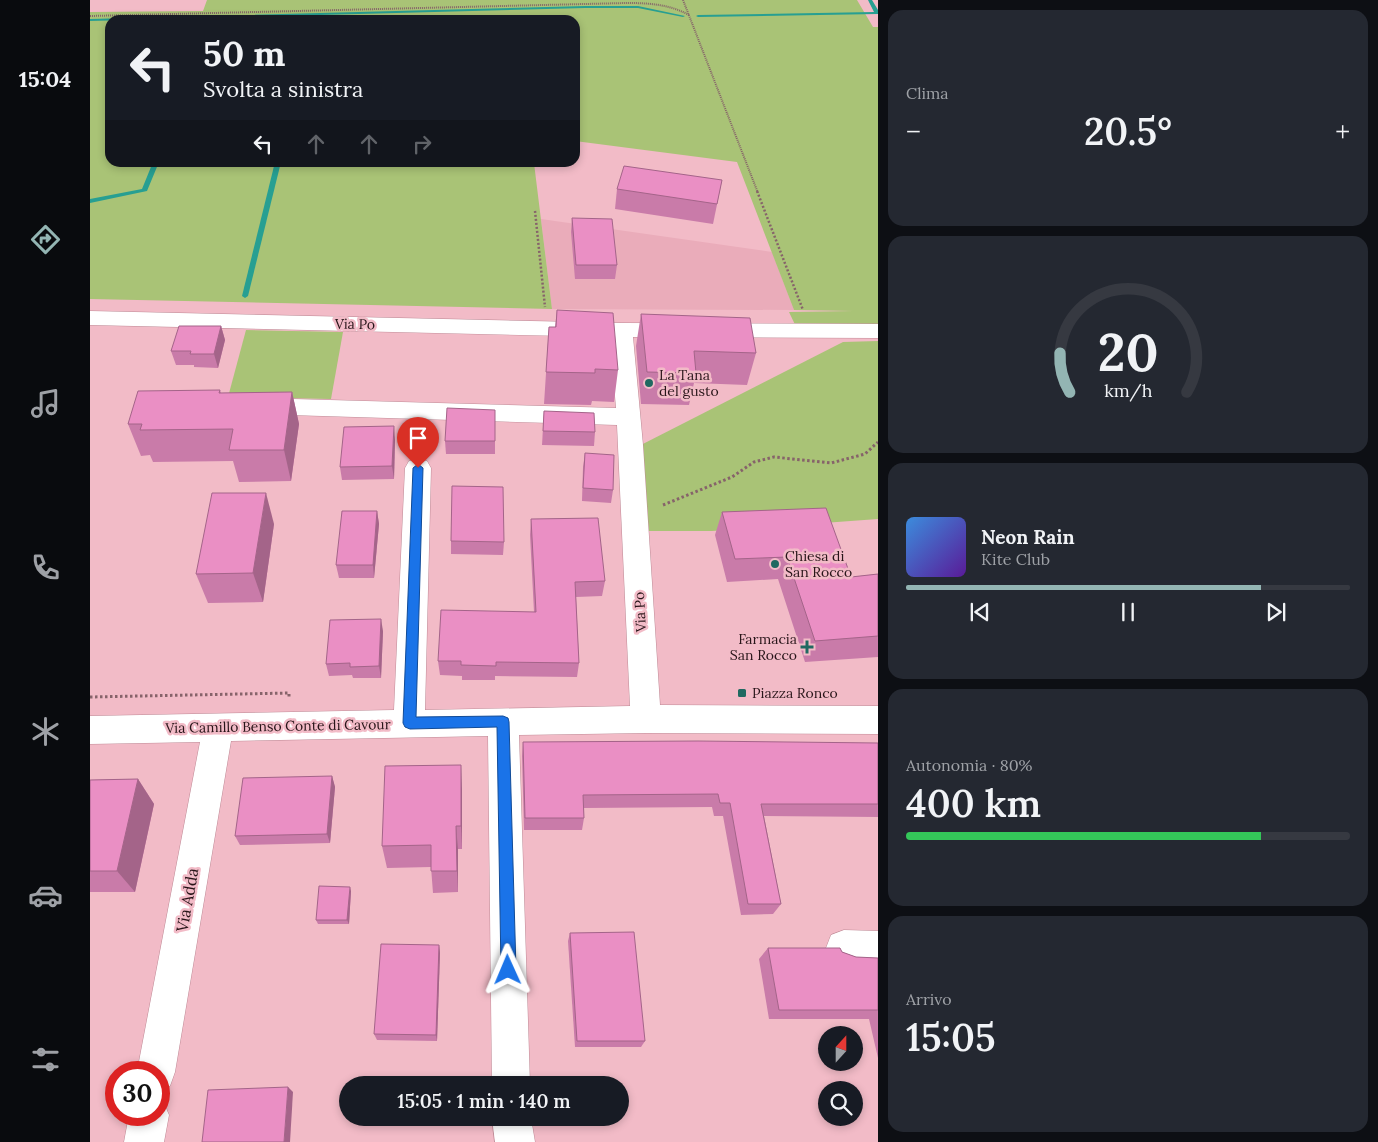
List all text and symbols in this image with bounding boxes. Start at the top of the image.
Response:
text: 50 m [203,31,286,76]
icon: left [120,35,185,100]
text: 15:04 [19,65,71,93]
text: Svolta a sinistra [203,75,363,103]
text: Clima [906,83,949,103]
text: 20.5° [1084,107,1172,155]
text: − [906,114,921,150]
text: + [1335,114,1350,150]
icon: left [249,130,277,158]
icon: ahead [302,130,330,158]
icon: ahead [355,130,383,158]
icon: right [408,130,436,158]
icon: directions [28,222,63,257]
street label: Via Po [334,315,375,333]
text: 20 [1098,319,1158,385]
place label: La Tana del gusto [659,366,719,400]
marker: La Tana del gusto [643,377,655,389]
text: km/h [1104,379,1152,402]
icon: music [28,386,63,421]
pin [397,417,439,468]
icon: arrive [404,424,432,452]
text: Neon Rain [981,525,1075,549]
place label: Chiesa di San Rocco [785,547,852,581]
text: Kite Club [981,549,1050,569]
icon: phone [28,550,63,585]
marker: Chiesa di San Rocco [769,558,781,570]
street label: Via Po [630,591,650,634]
icon: previous [966,598,994,626]
icon: pause [1114,598,1142,626]
icon: next [1262,598,1290,626]
place label: Farmacia San Rocco [730,630,797,664]
marker: Farmacia San Rocco [801,641,813,653]
place label: Piazza Ronco [752,684,838,702]
marker: Piazza Ronco [736,687,748,699]
icon: climate [28,714,63,749]
street label: Via Camillo Benso Conte di Cavour [164,715,391,737]
text: Autonomia · 80% [906,755,1033,775]
text: 400 km [906,779,1041,827]
street label: Via Adda [171,866,202,935]
icon: car [28,878,63,913]
position arrow [481,943,533,995]
text: Arrivo [906,989,952,1009]
text: 15:05 [906,1013,996,1061]
north arrow [818,1026,862,1071]
map controls [818,1026,863,1126]
icon: filters [28,1042,63,1077]
speed limit sign: 30 [105,1061,170,1126]
button: search [818,1081,863,1126]
text: 15:05 · 1 min · 140 m [397,1089,571,1113]

